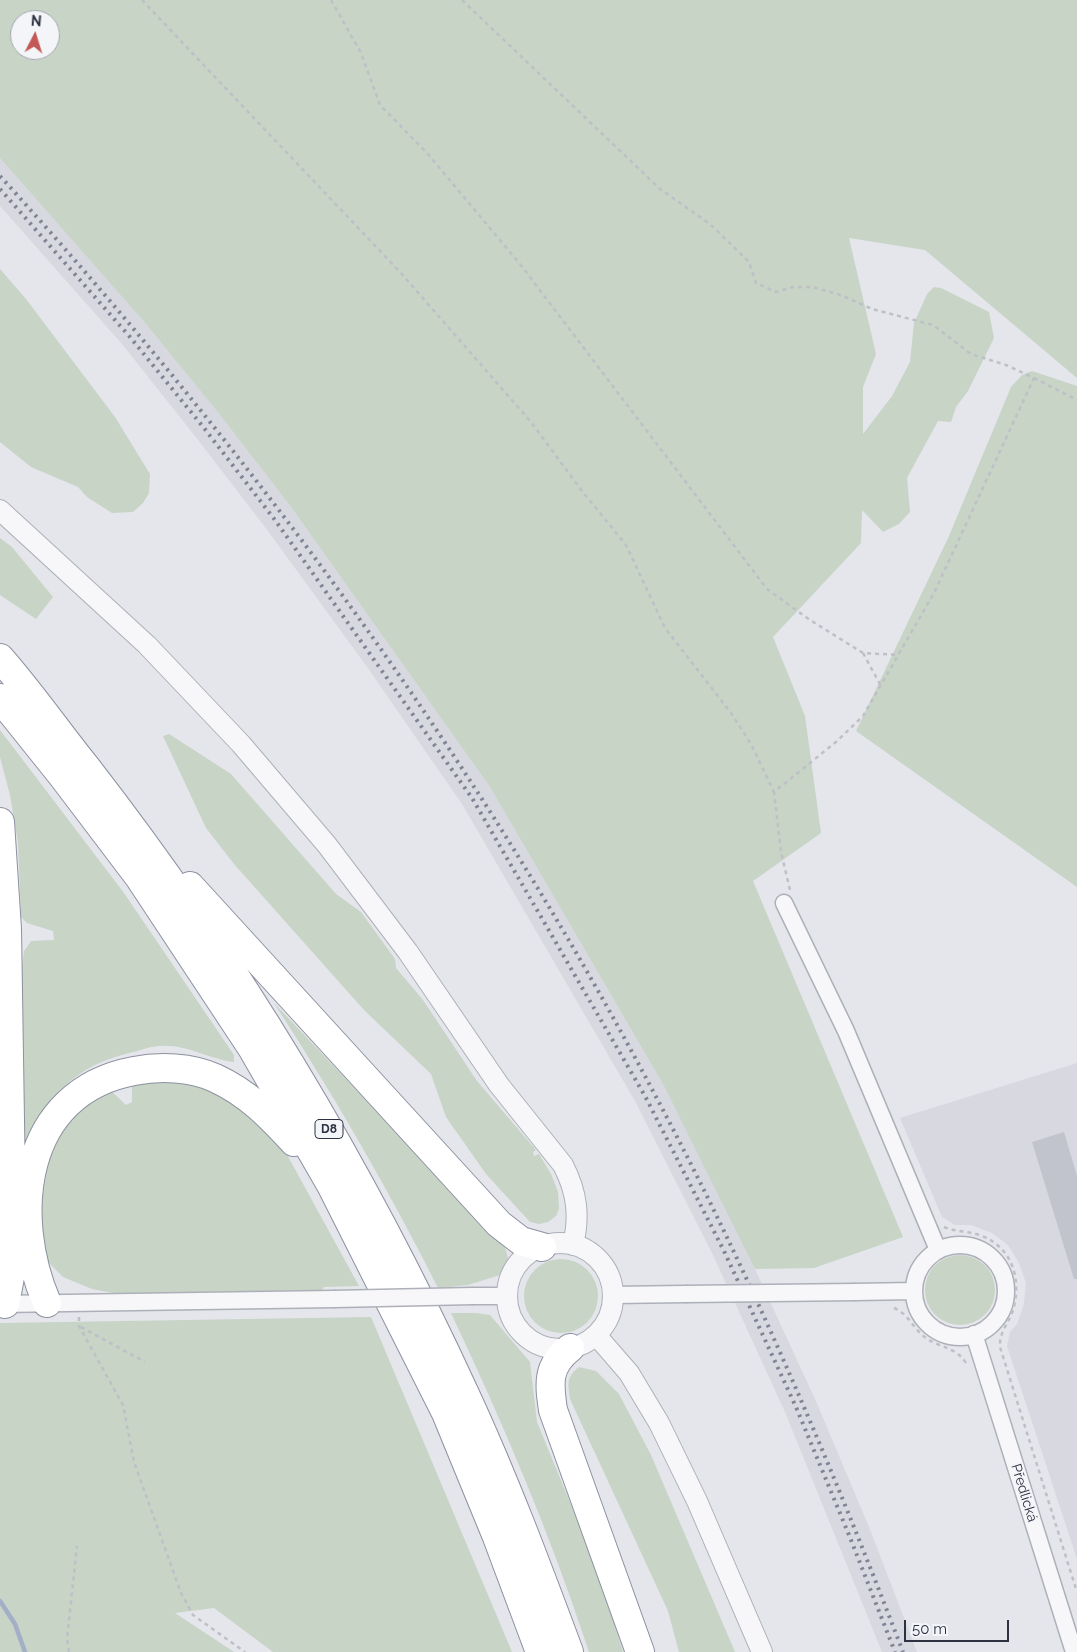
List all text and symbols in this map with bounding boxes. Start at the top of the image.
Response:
north arrow [10,10,60,60]
text: N [30,13,42,29]
road number: D8 [315,1120,343,1138]
street label: Předlická [1007,1462,1041,1524]
scale bar [907,1610,1012,1642]
text: 50 m [912,1620,947,1638]

